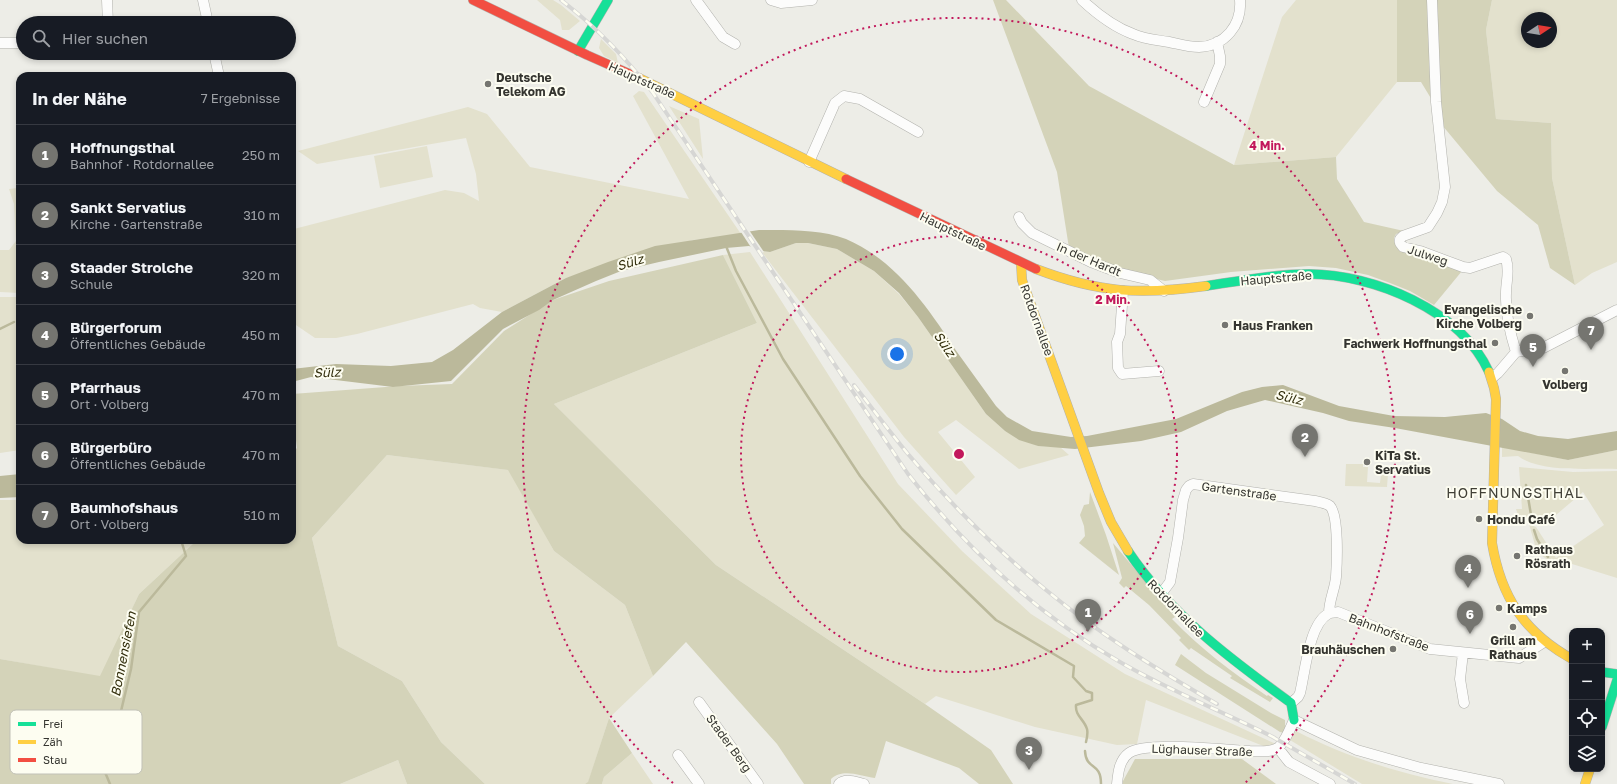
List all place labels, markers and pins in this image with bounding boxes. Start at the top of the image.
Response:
place label: Deutsche Telekom AG [496,70,566,99]
marker: Deutsche Telekom AG [483,79,493,89]
place label: Evangelische Kirche Volberg [1436,302,1522,331]
marker: Evangelische Kirche Volberg [1525,311,1535,321]
pin: 7 [1578,317,1604,350]
place label: Haus Franken [1233,318,1313,333]
marker: Haus Franken [1220,320,1230,330]
pin: 5 [1520,334,1546,367]
place label: Fachwerk Hoffnungsthal [1343,336,1487,351]
marker: Fachwerk Hoffnungsthal [1490,338,1500,348]
marker: Volberg [1560,366,1570,376]
place label: Volberg [1542,377,1588,392]
pin: 2 [1292,424,1318,457]
centre of rings [952,447,966,461]
place label: KiTa St. Servatius [1375,448,1431,477]
marker: KiTa St. Servatius [1362,457,1372,467]
place label: Hondu Café [1487,512,1555,527]
marker: Hondu Café [1474,514,1484,524]
place label: Rathaus Rösrath [1525,542,1573,571]
marker: Rathaus Rösrath [1512,551,1522,561]
pin: 4 [1455,555,1481,588]
pin: 1 [1075,599,1101,632]
pin: 6 [1457,601,1483,634]
place label: Kamps [1507,601,1547,616]
marker: Kamps [1494,603,1504,613]
marker: Grill am Rathaus [1508,622,1518,632]
place label: Grill am Rathaus [1489,633,1537,662]
place label: Brauhäuschen [1301,642,1385,657]
marker: Brauhäuschen [1388,644,1398,654]
pin: 3 [1016,737,1042,770]

